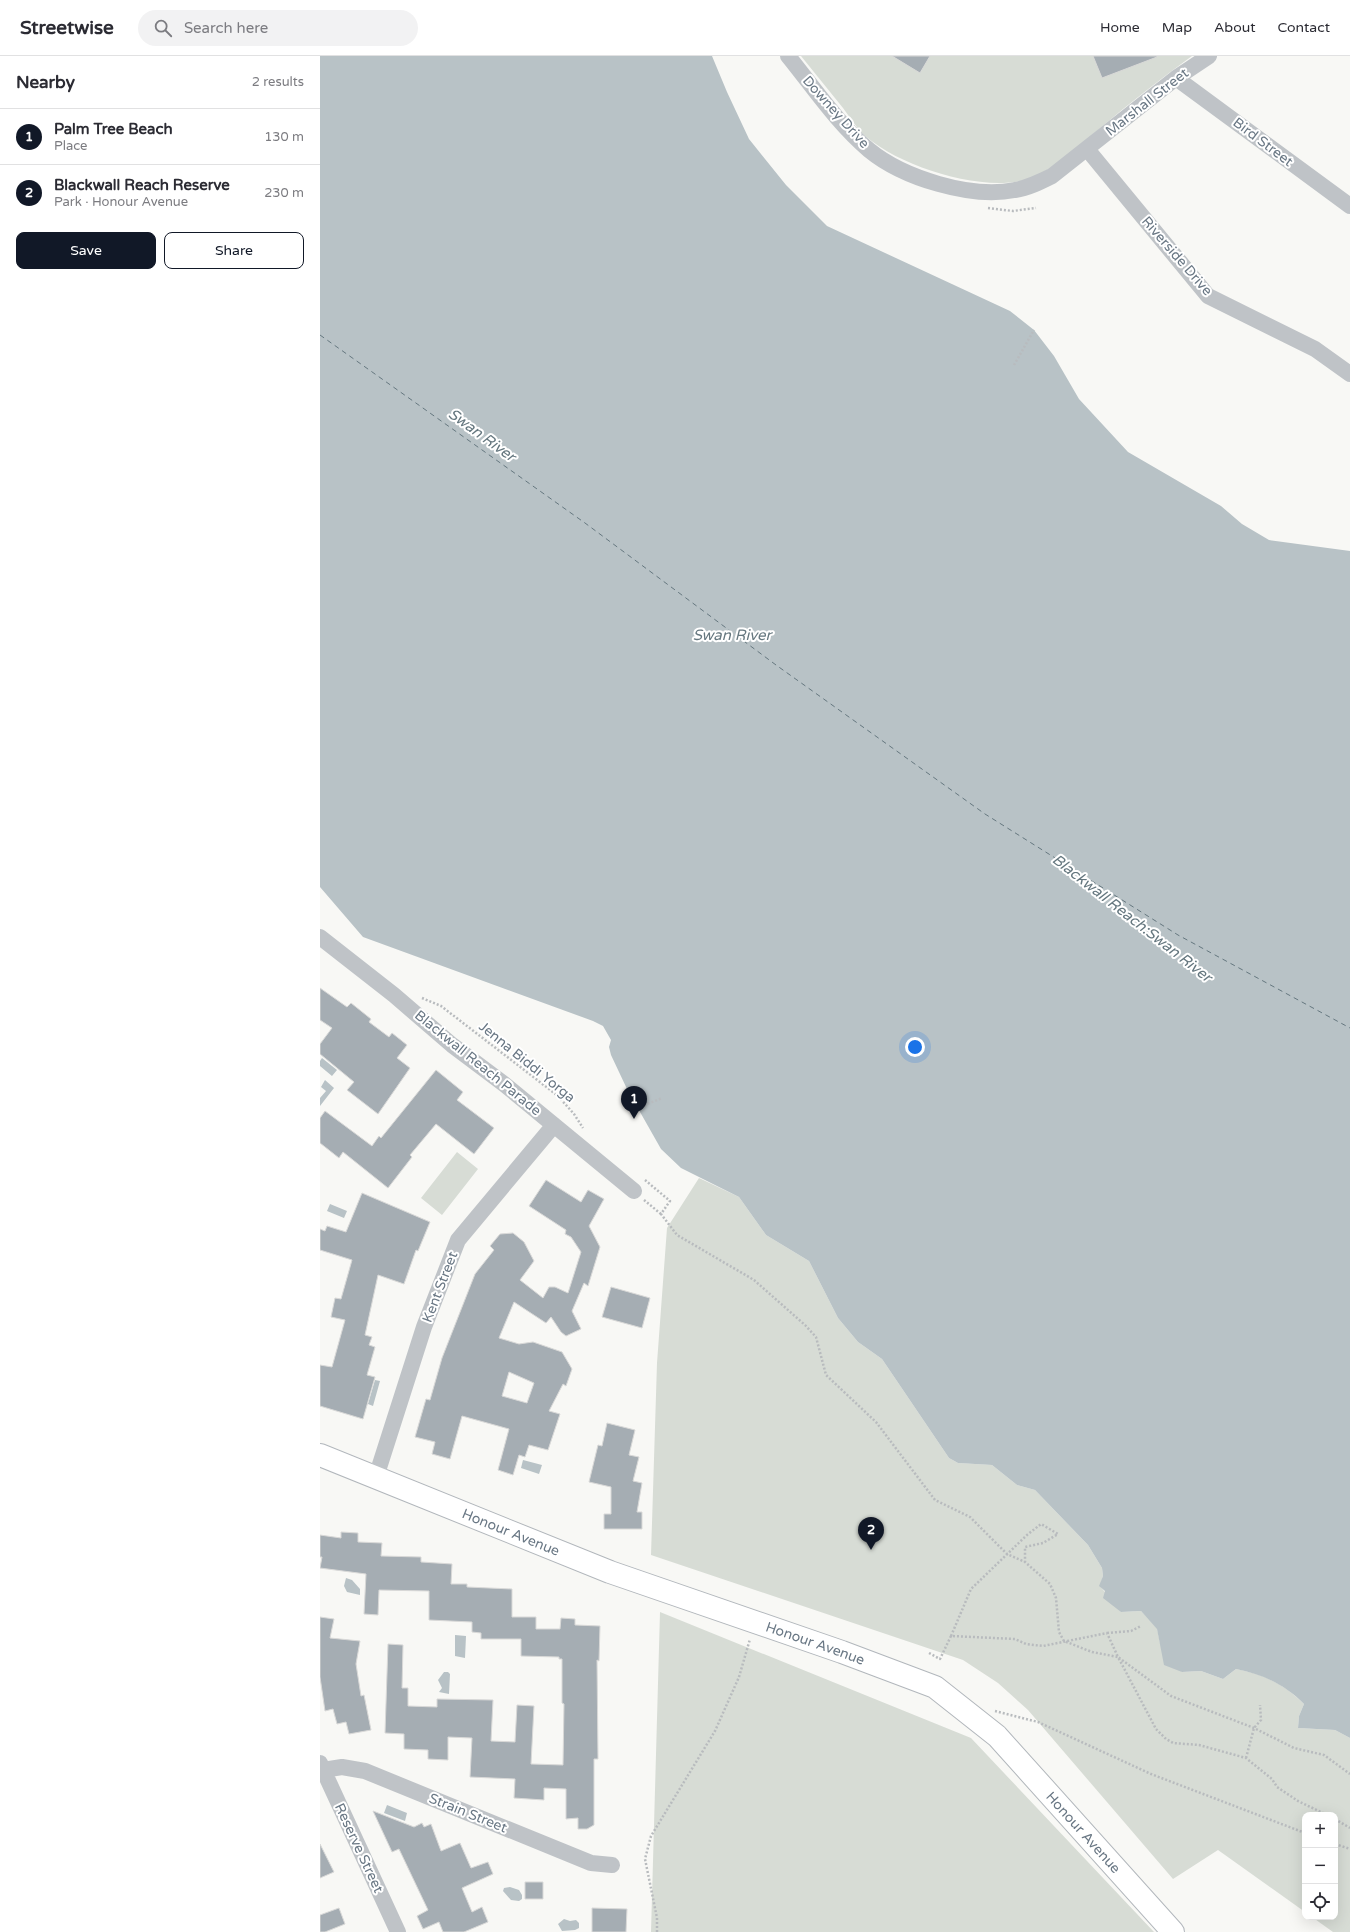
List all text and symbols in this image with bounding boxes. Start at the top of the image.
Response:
search box [138,10,418,46]
text: Streetwise [20,17,114,39]
icon: search [152,17,174,39]
text: Search here [184,19,268,37]
text: Home [1100,19,1140,36]
text: Map [1162,19,1192,36]
text: About [1214,19,1256,36]
text: Contact [1278,19,1330,36]
street label: Marshall Street [1102,64,1192,140]
text: Nearby [16,72,75,93]
street label: Downey Drive [799,72,873,152]
text: 2 results [252,74,304,90]
street label: Bird Street [1230,114,1297,170]
text: Palm Tree Beach [54,120,173,138]
text: 1 [25,129,33,145]
text: 130 m [264,129,304,145]
text: Place [54,138,87,154]
text: Blackwall Reach Reserve [54,176,230,194]
text: 2 [25,185,33,201]
text: 230 m [264,185,304,201]
text: Park · Honour Avenue [54,194,188,210]
street label: Riverside Drive [1138,213,1216,299]
button: Save [16,232,156,269]
button: Share [164,232,304,269]
water label: Swan River [445,405,521,467]
water label: Swan River [693,626,774,644]
water label: Blackwall Reach:Swan River [1049,850,1217,987]
street label: Blackwall Reach Parade [411,1007,545,1119]
street label: Jenna Biddi Yorga [475,1018,579,1106]
your location [905,1037,925,1057]
pin: 1 [621,1086,647,1119]
street label: Kent Street [419,1248,462,1325]
street label: Honour Avenue [460,1505,562,1559]
pin: 2 [858,1517,884,1550]
street label: Honour Avenue [764,1618,867,1668]
street label: Honour Avenue [1043,1788,1125,1877]
street label: Strain Street [427,1790,510,1837]
street label: Reserve Street [331,1801,387,1896]
map controls [1302,1812,1338,1920]
button: + [1302,1812,1338,1848]
button: − [1302,1848,1338,1884]
button: locate [1302,1884,1338,1920]

